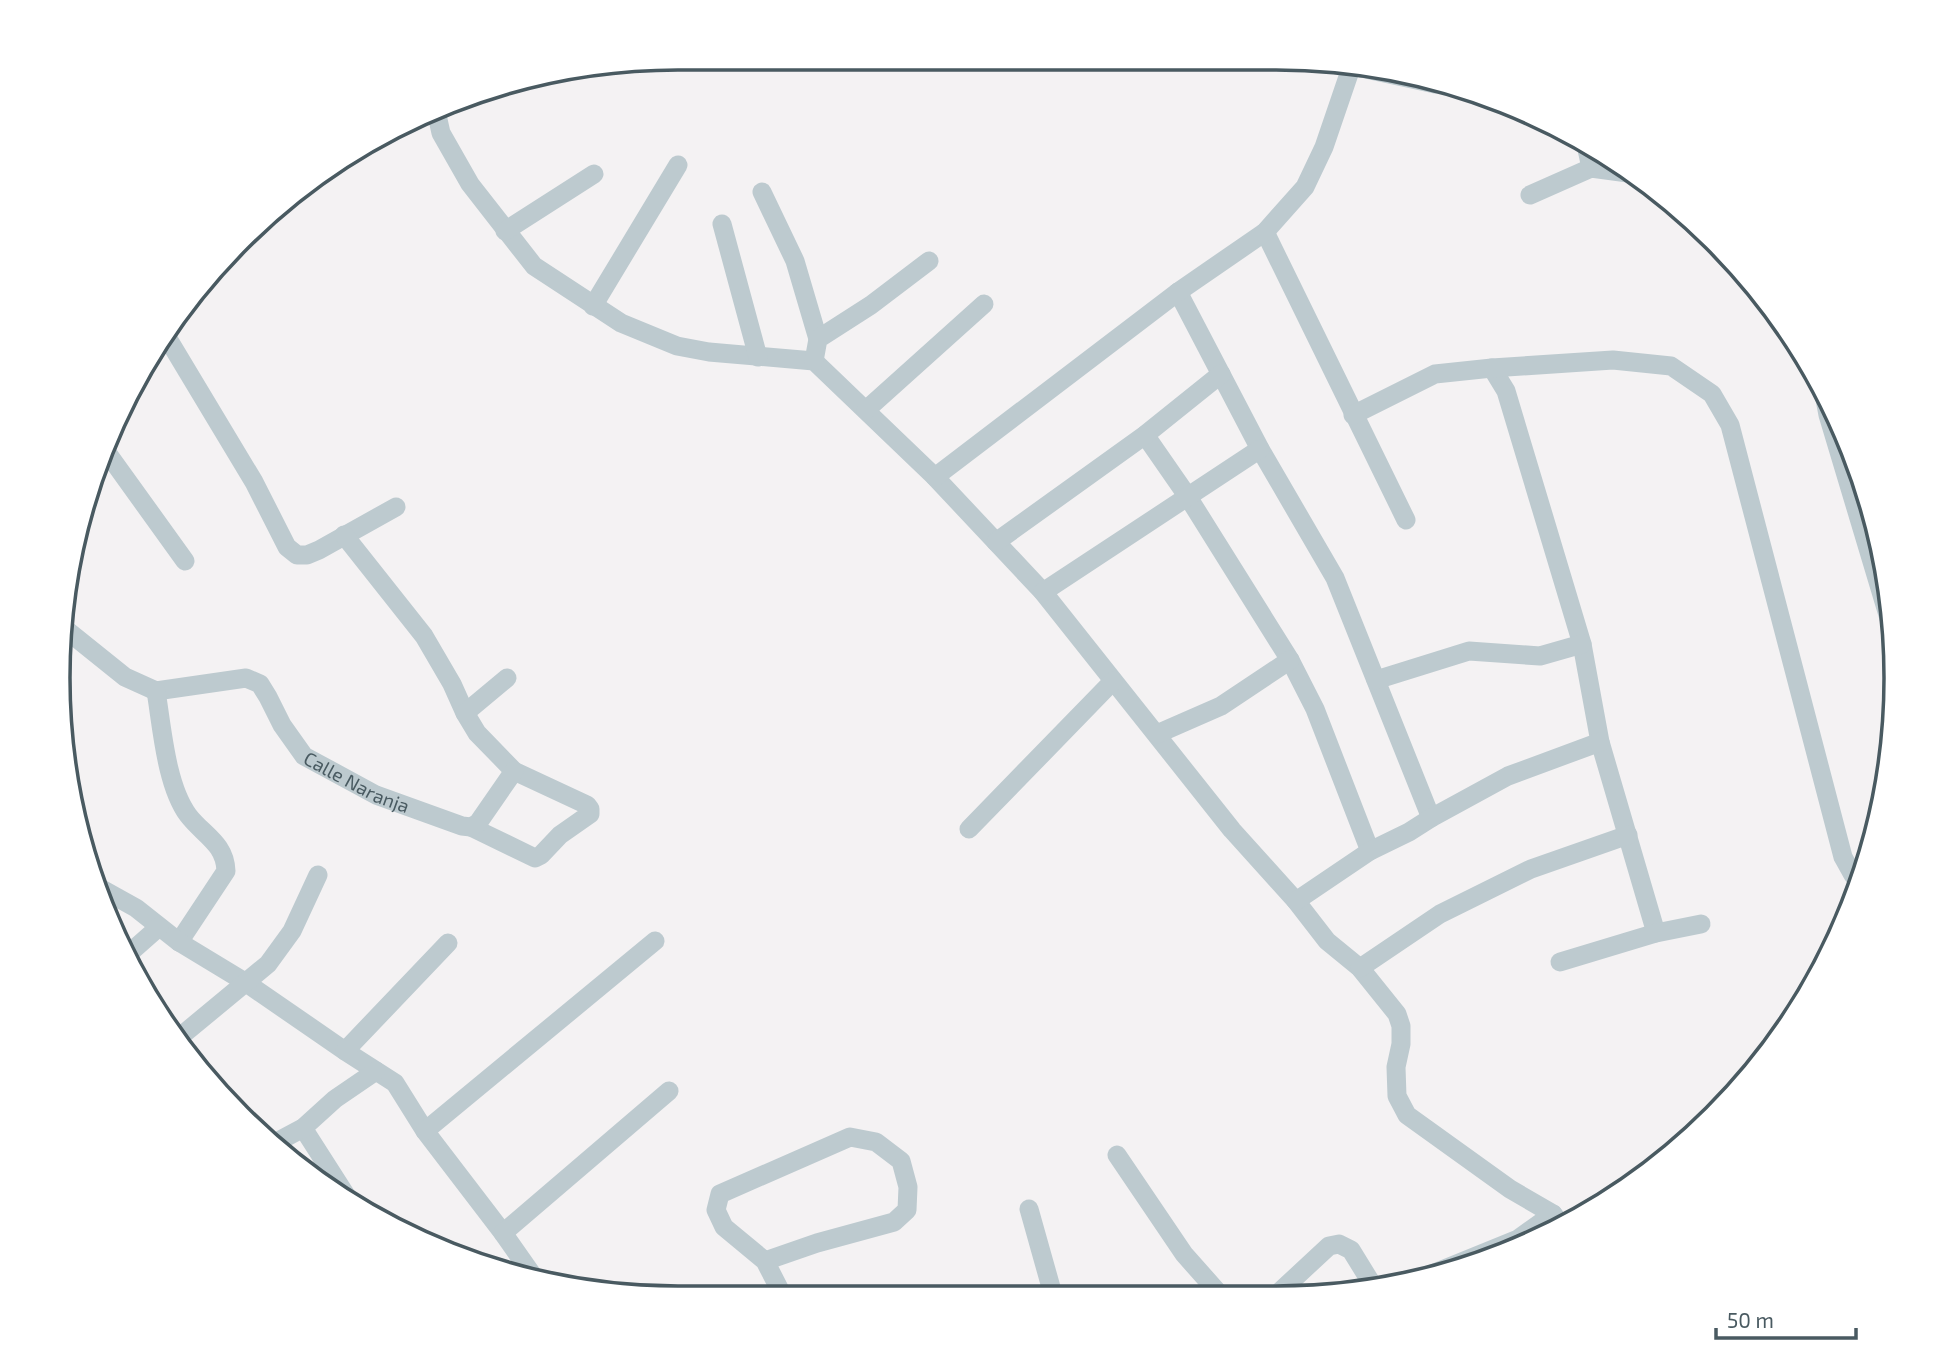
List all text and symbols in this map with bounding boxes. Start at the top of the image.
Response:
street label: Calle Naranja [300,746,413,817]
scale bar [1716,1296,1856,1340]
text: 50 m [1727,1307,1774,1332]

